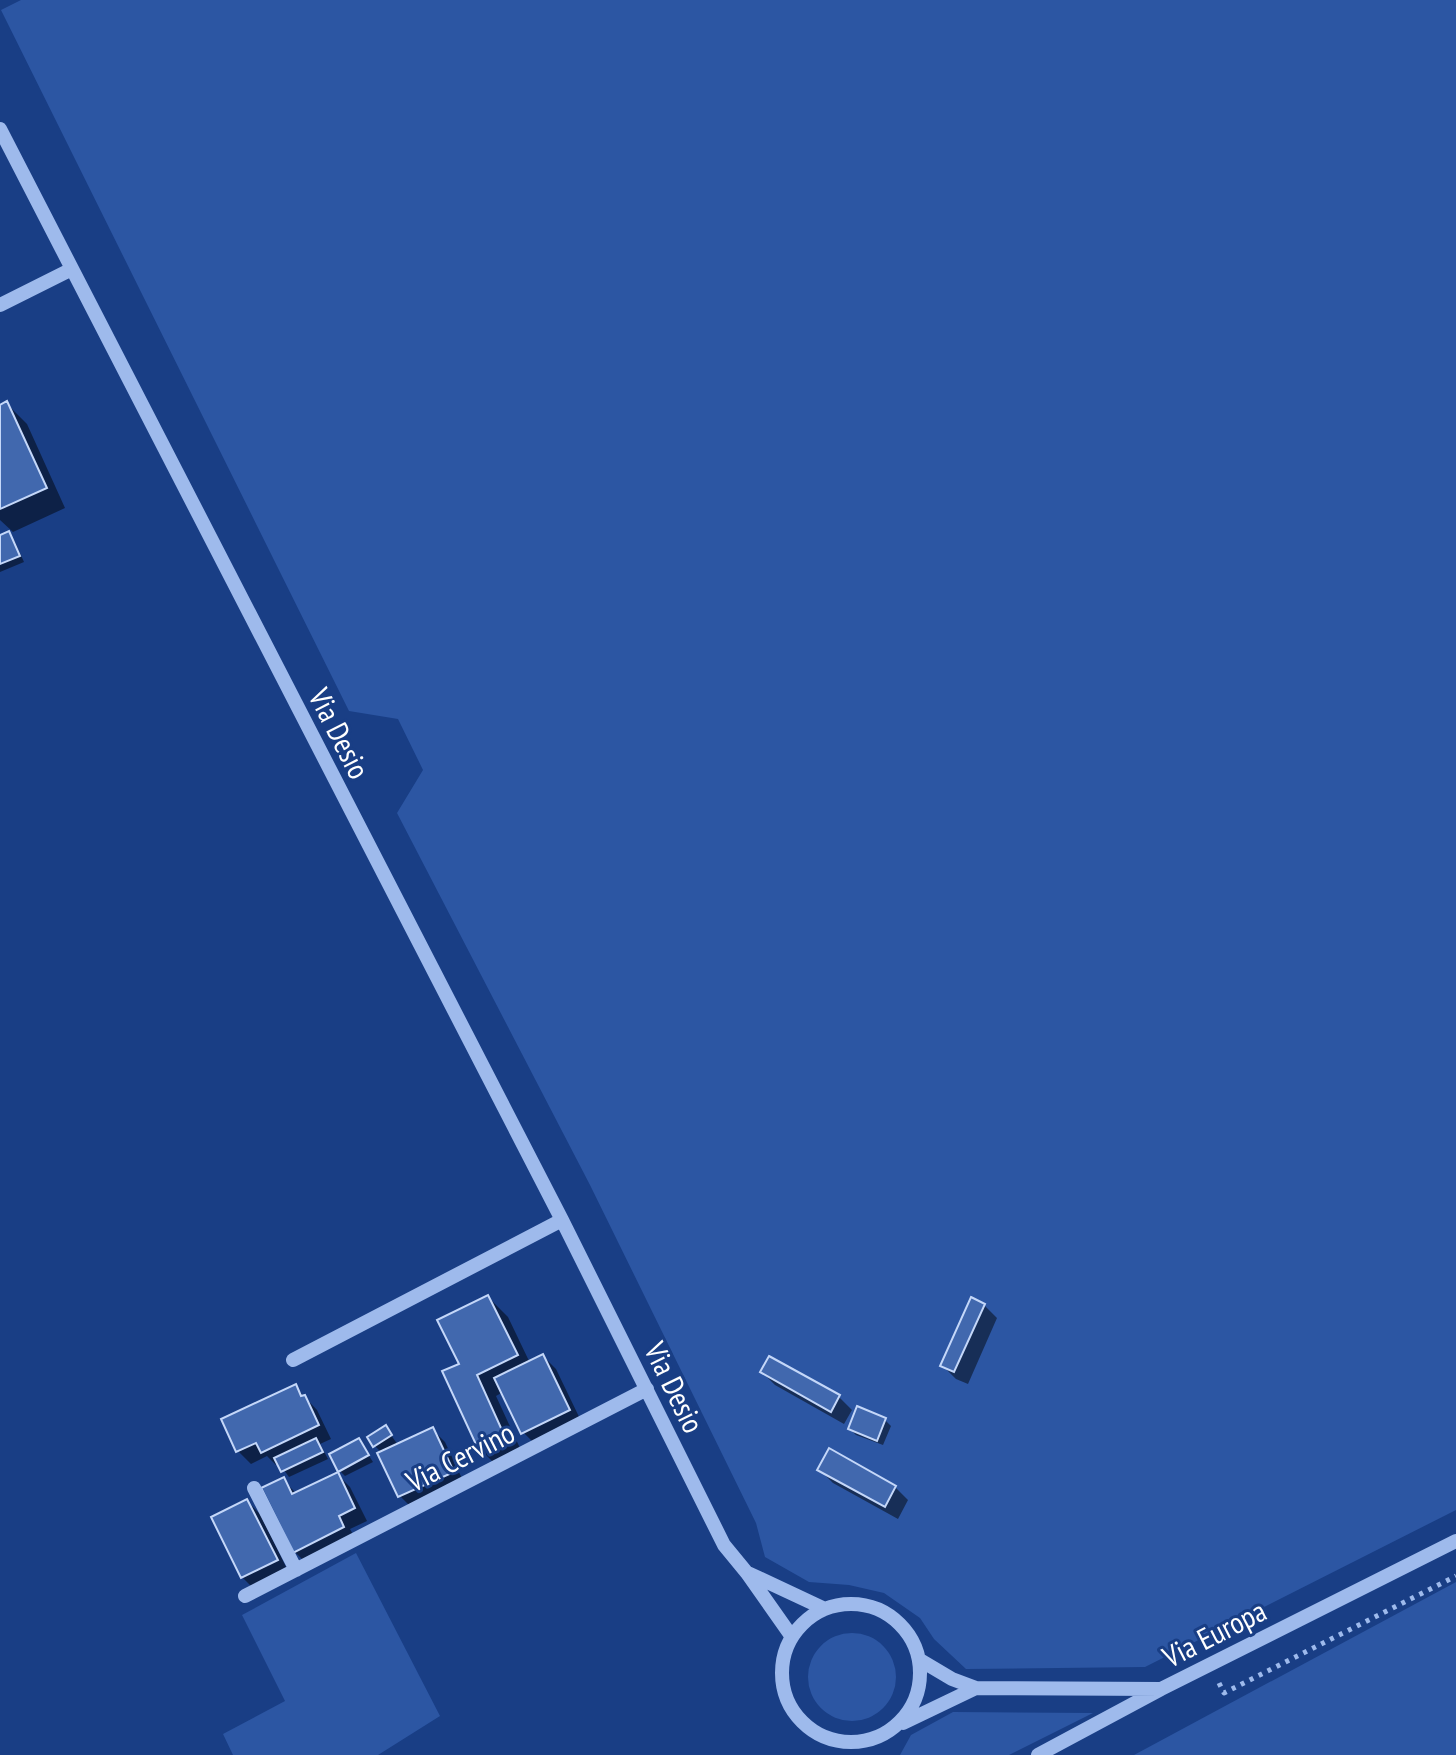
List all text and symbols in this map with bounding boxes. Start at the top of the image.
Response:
street label: Via Desio [300,680,379,785]
street label: Via Desio [636,1334,714,1439]
street label: Via Cervino [398,1412,521,1500]
street label: Via Europa [1155,1590,1272,1676]

